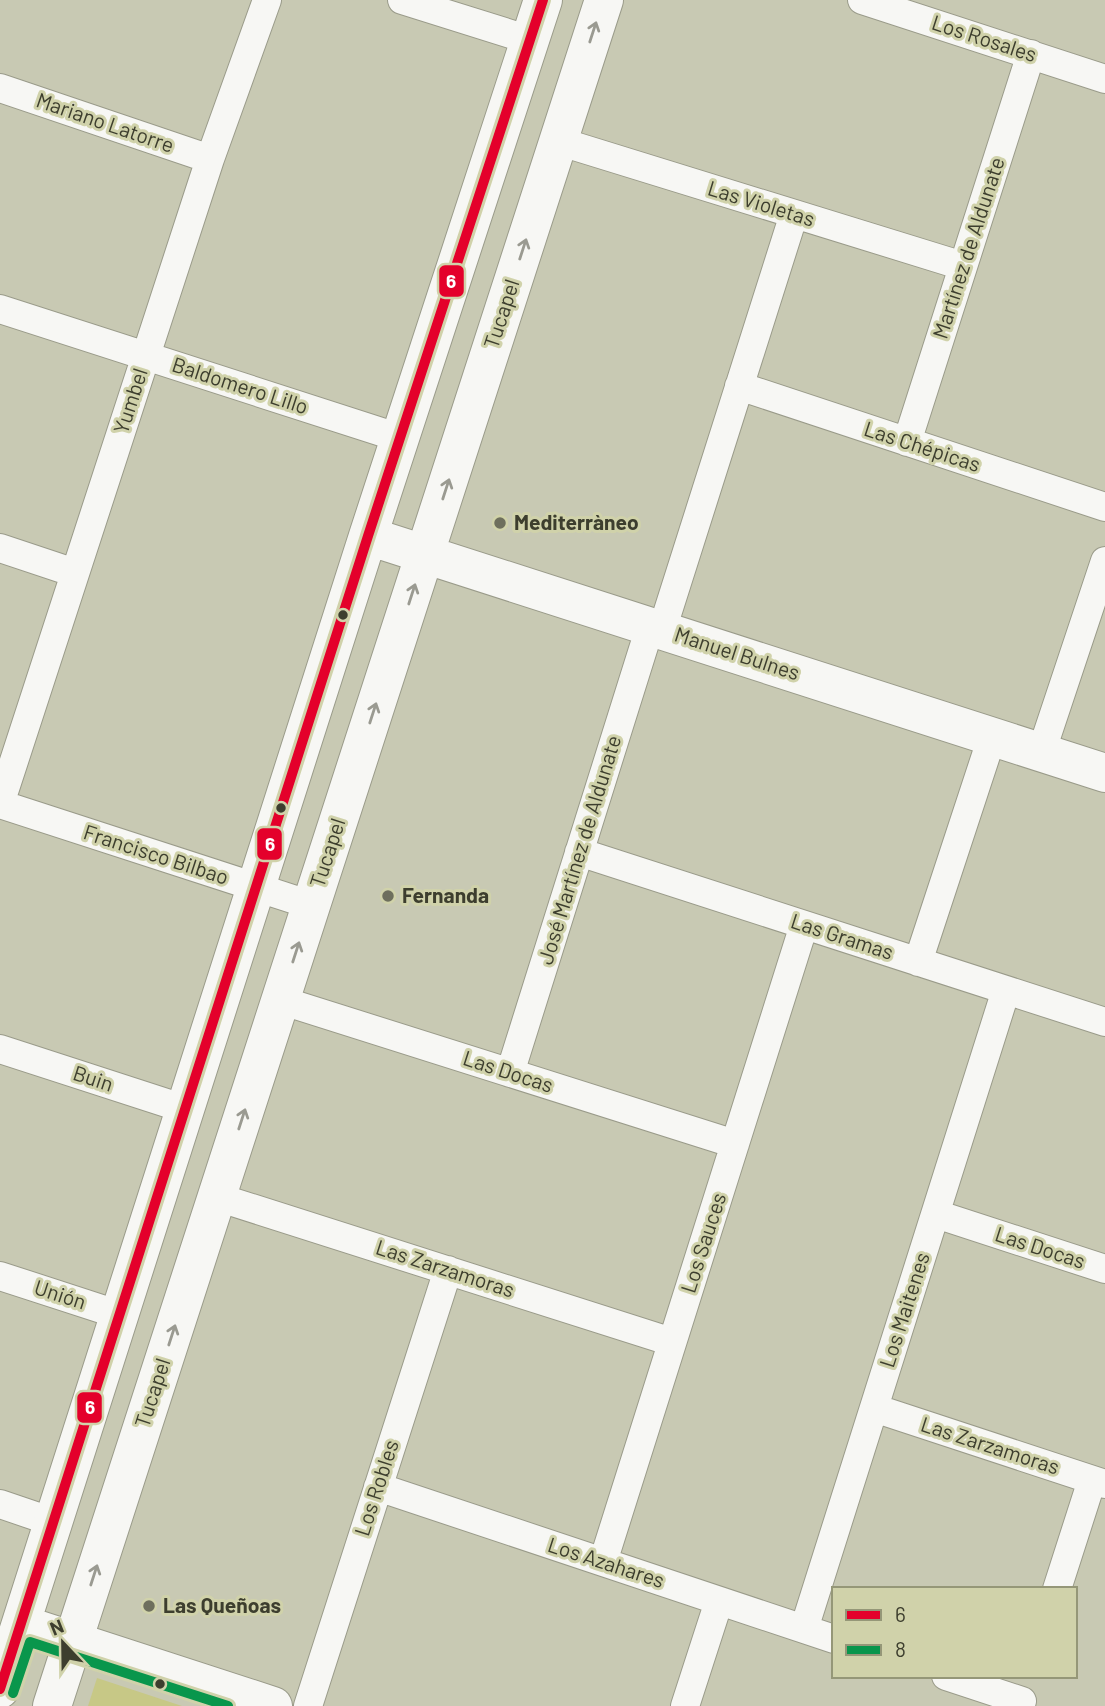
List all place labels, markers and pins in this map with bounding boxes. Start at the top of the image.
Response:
place label: Mediterràneo [514,509,639,534]
marker: Mediterràneo [492,515,508,531]
unlabelled marker [336,608,350,622]
unlabelled marker [274,801,288,815]
place label: Fernanda [402,882,489,907]
marker: Fernanda [380,888,396,904]
place label: Las Queñoas [163,1592,281,1617]
marker: Las Queñoas [141,1598,157,1614]
unlabelled marker [153,1677,167,1691]

